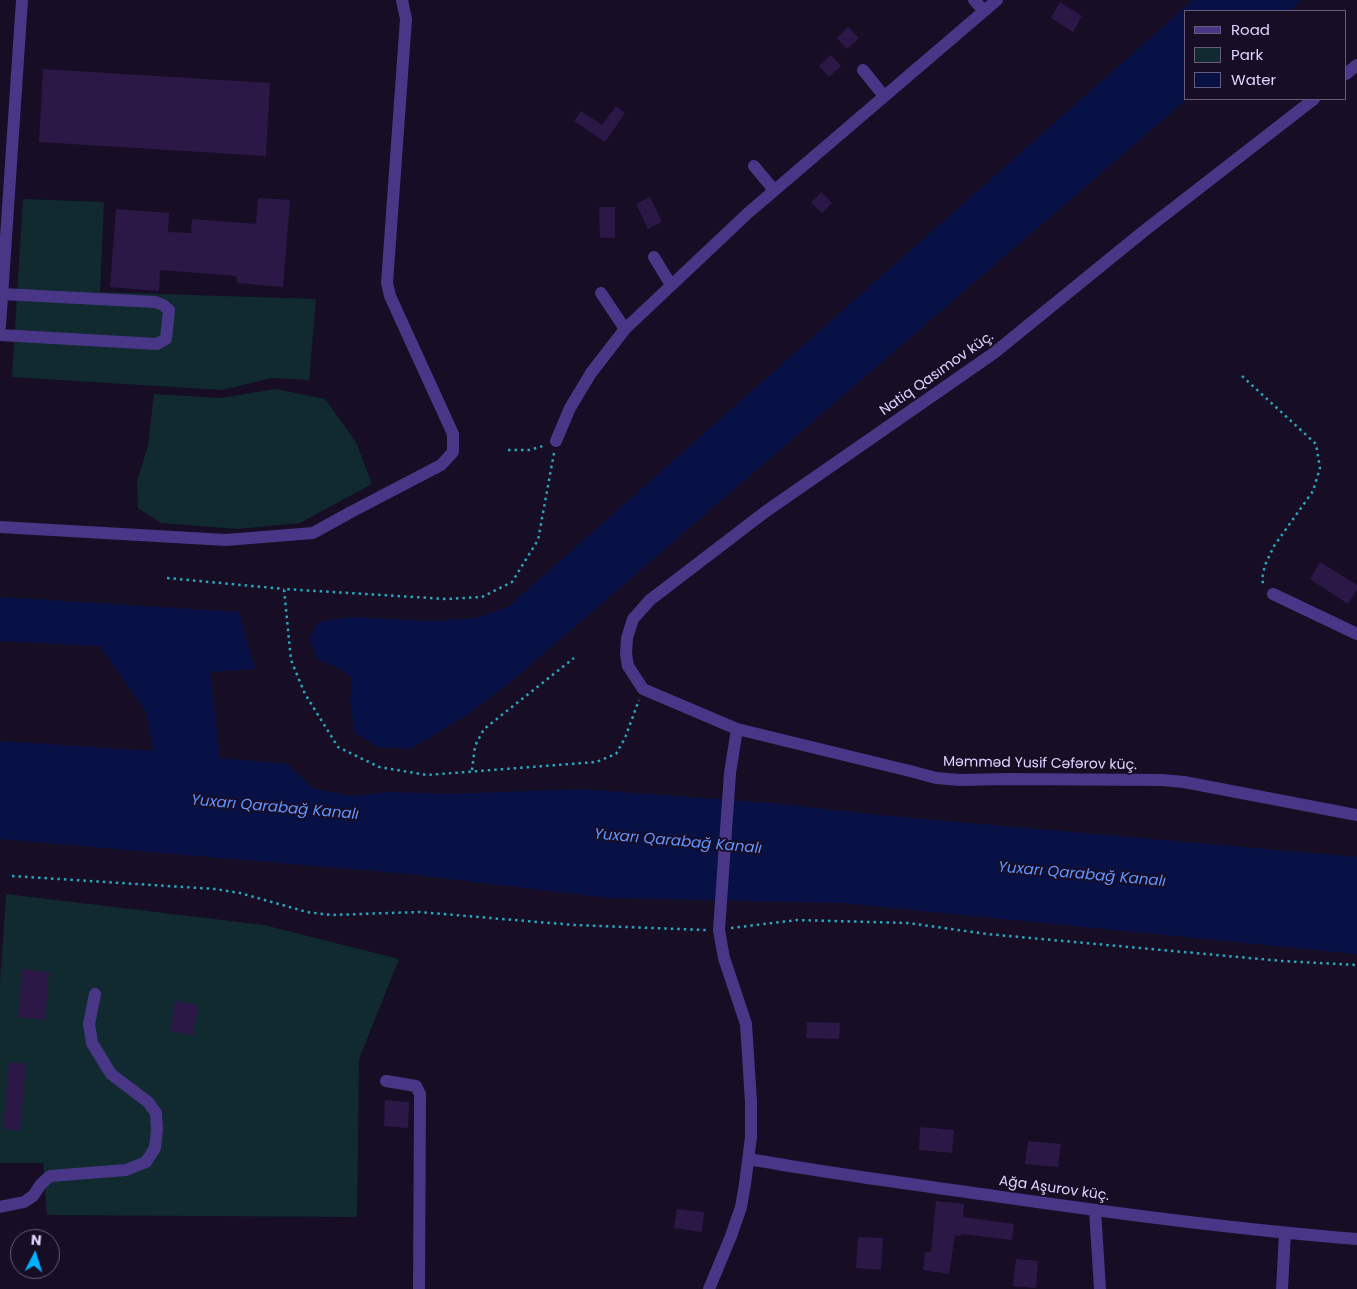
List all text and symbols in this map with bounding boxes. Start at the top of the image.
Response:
legend [1184,10,1347,100]
text: Road [1231,19,1270,40]
text: Park [1231,44,1263,65]
text: Water [1231,69,1276,90]
street label: Natiq Qasımov küç. [877,328,997,420]
street label: Məmməd Yusif Cəfərov küç. [943,754,1137,774]
water label: Yuxarı Qarabağ Kanalı [190,792,360,824]
water label: Yuxarı Qarabağ Kanalı [593,826,763,858]
water label: Yuxarı Qarabağ Kanalı [997,859,1167,891]
street label: Ağa Aşurov küç. [998,1173,1110,1205]
north arrow [10,1229,60,1279]
text: N [30,1230,42,1250]

